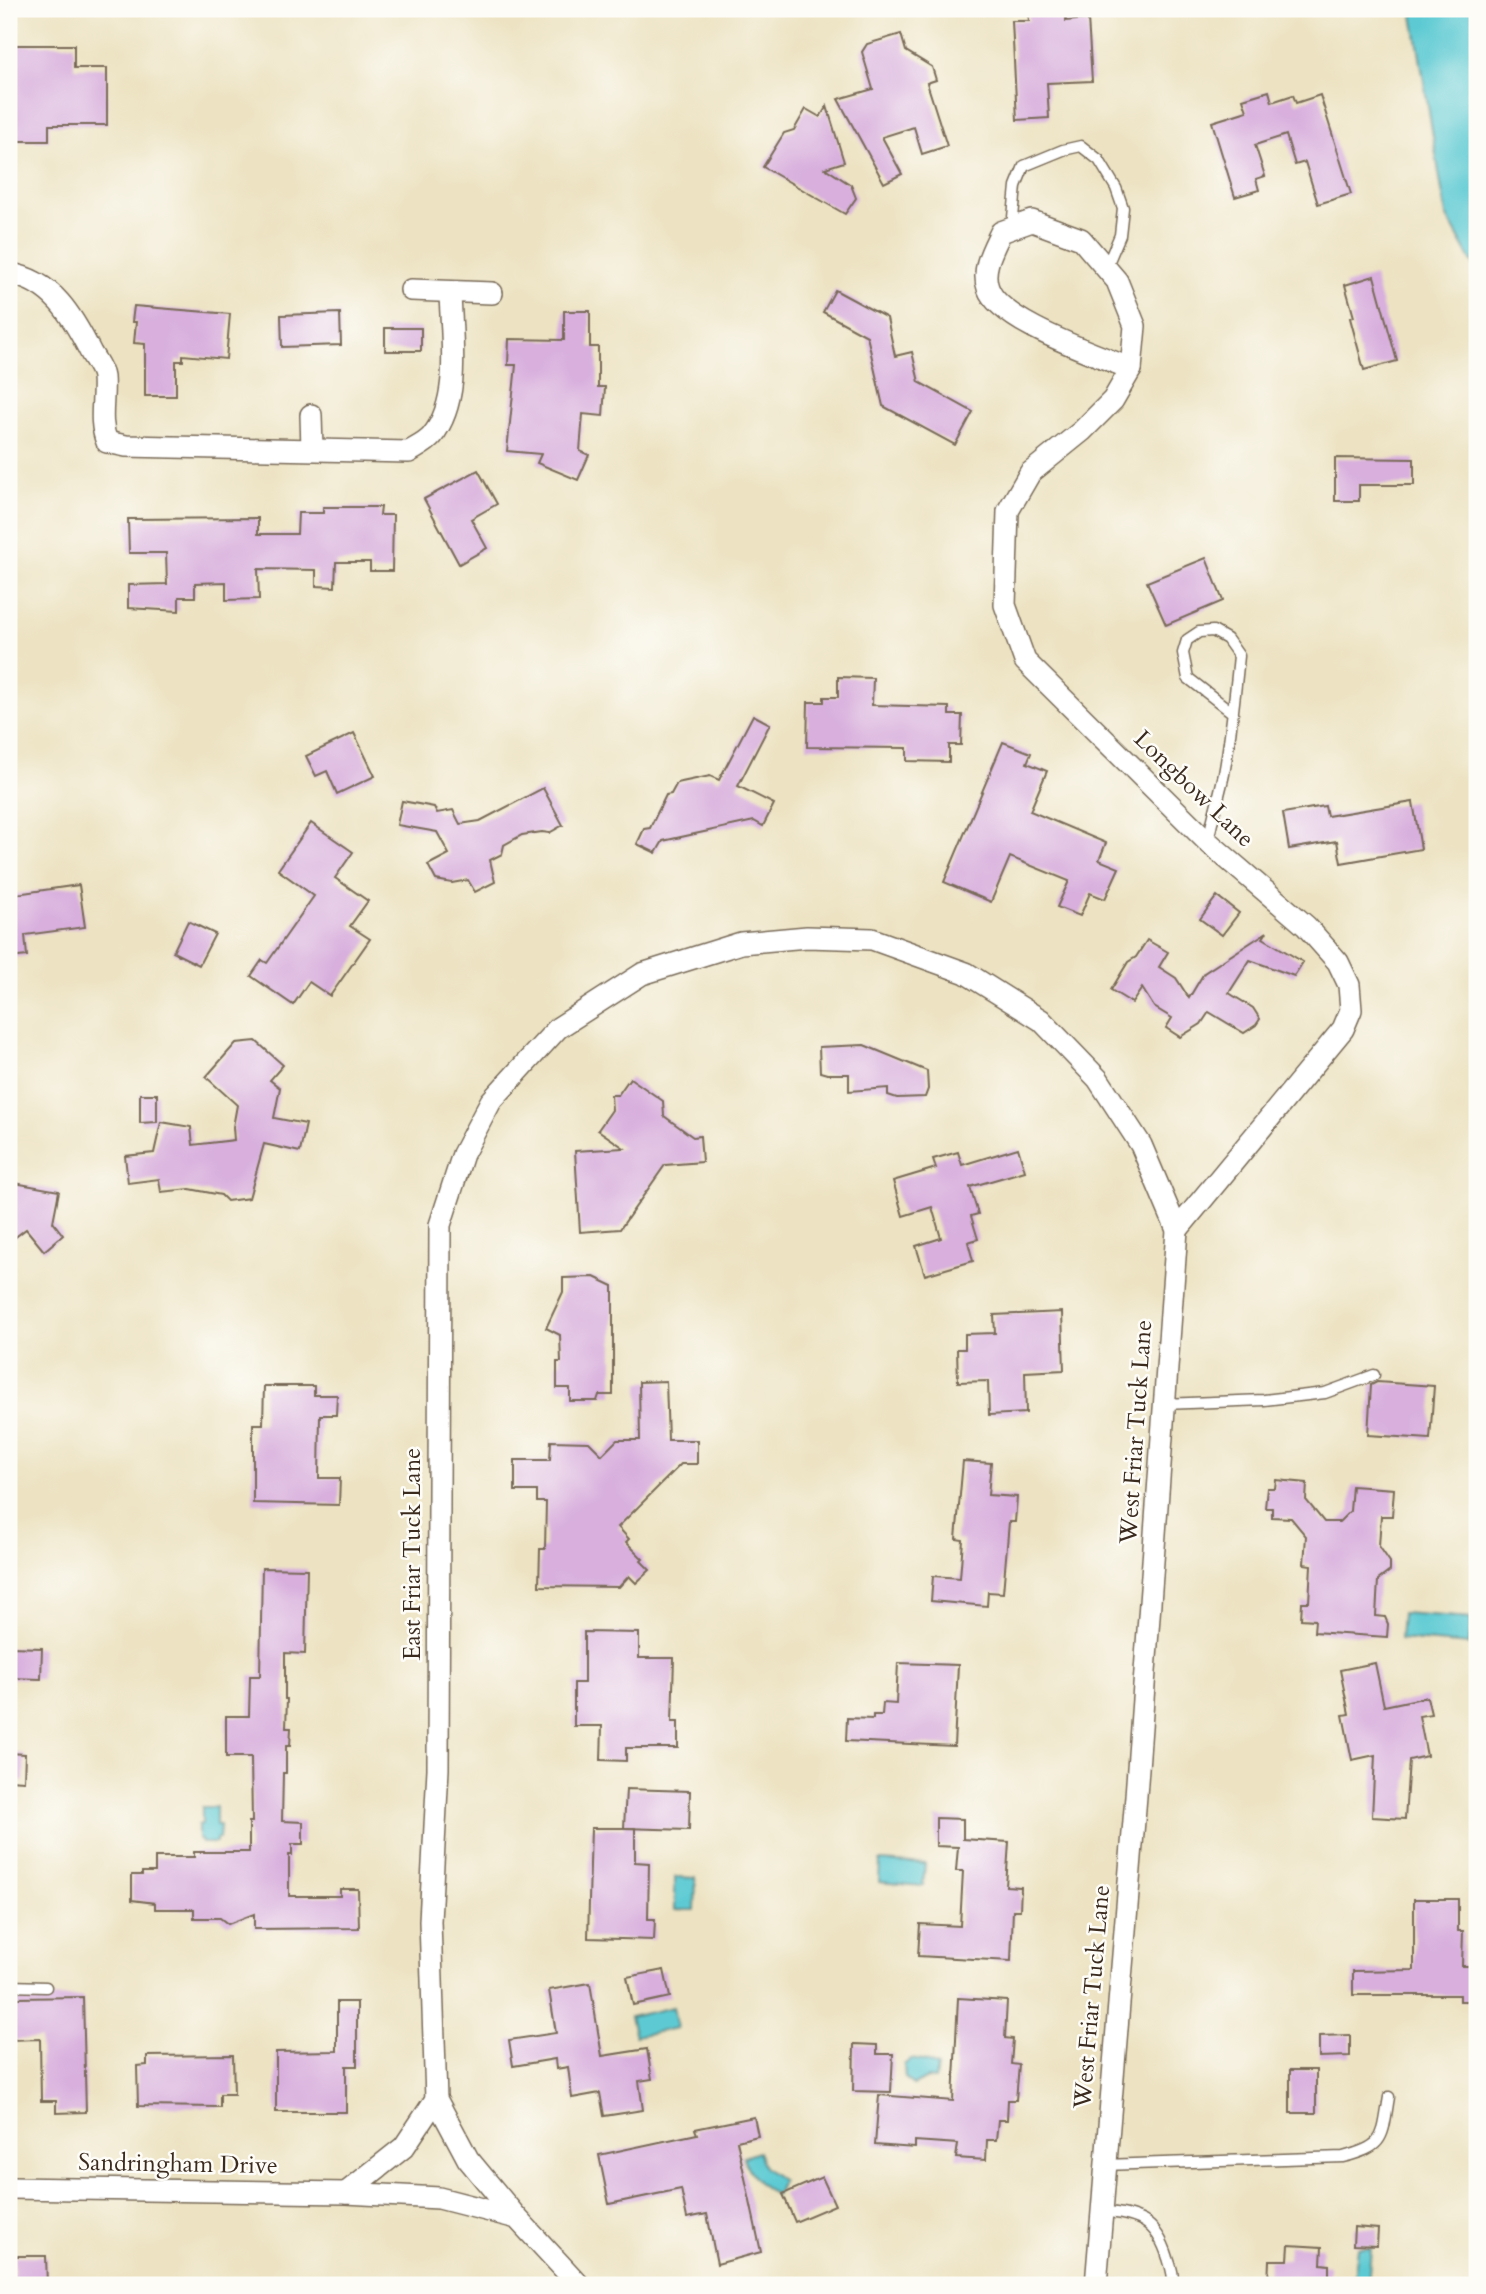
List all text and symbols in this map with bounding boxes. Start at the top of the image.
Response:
street label: Longbow Lane [1127,723,1261,855]
street label: West Friar Tuck Lane [1112,1319,1160,1546]
street label: East Friar Tuck Lane [396,1448,429,1660]
street label: West Friar Tuck Lane [1066,1884,1118,2111]
street label: Sandringham Drive [78,2146,278,2182]

